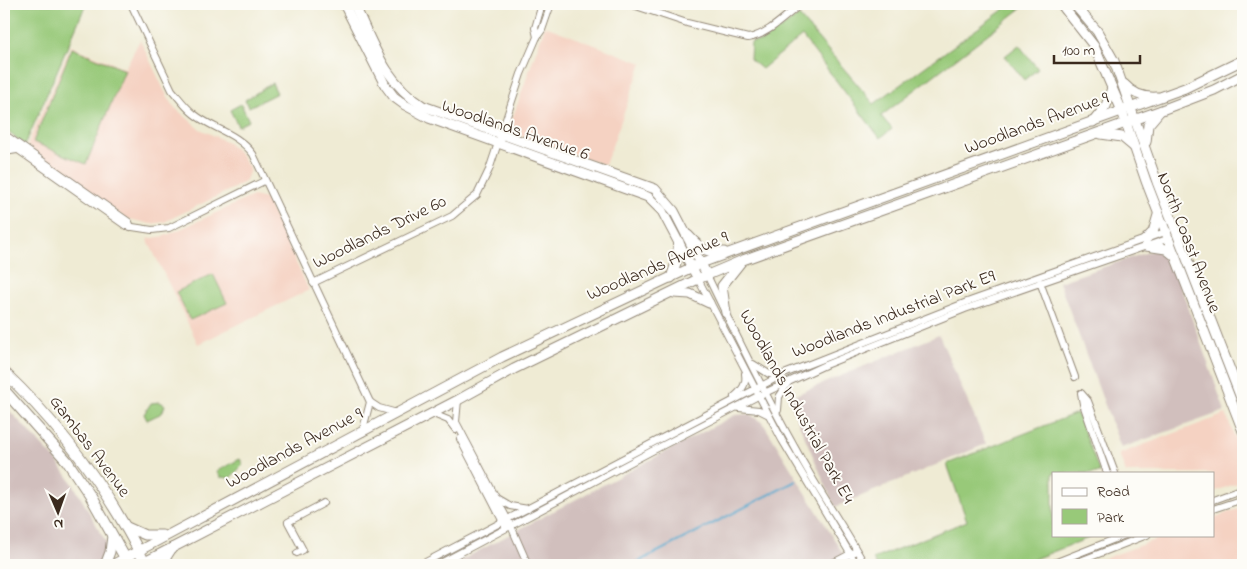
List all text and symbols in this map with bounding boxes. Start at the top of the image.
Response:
scale bar [1054,32,1141,64]
text: 100 m [1062,40,1095,62]
street label: Woodlands Avenue 9 [961,86,1113,162]
street label: Woodlands Avenue 6 [438,94,592,168]
street label: North Coast Avenue [1149,169,1227,318]
street label: Woodlands Drive 60 [309,189,451,277]
street label: Woodlands Avenue 9 [583,225,734,309]
street label: Woodlands Industrial Park E9 [788,264,1000,366]
street label: Woodlands Industrial Park E4 [732,305,861,509]
street label: Gambas Avenue [42,391,137,504]
street label: Woodlands Avenue 9 [222,402,369,496]
legend [1052,472,1214,536]
text: Road [1097,481,1130,503]
north arrow [32,486,82,536]
text: Park [1097,507,1125,529]
text: N [53,513,63,534]

